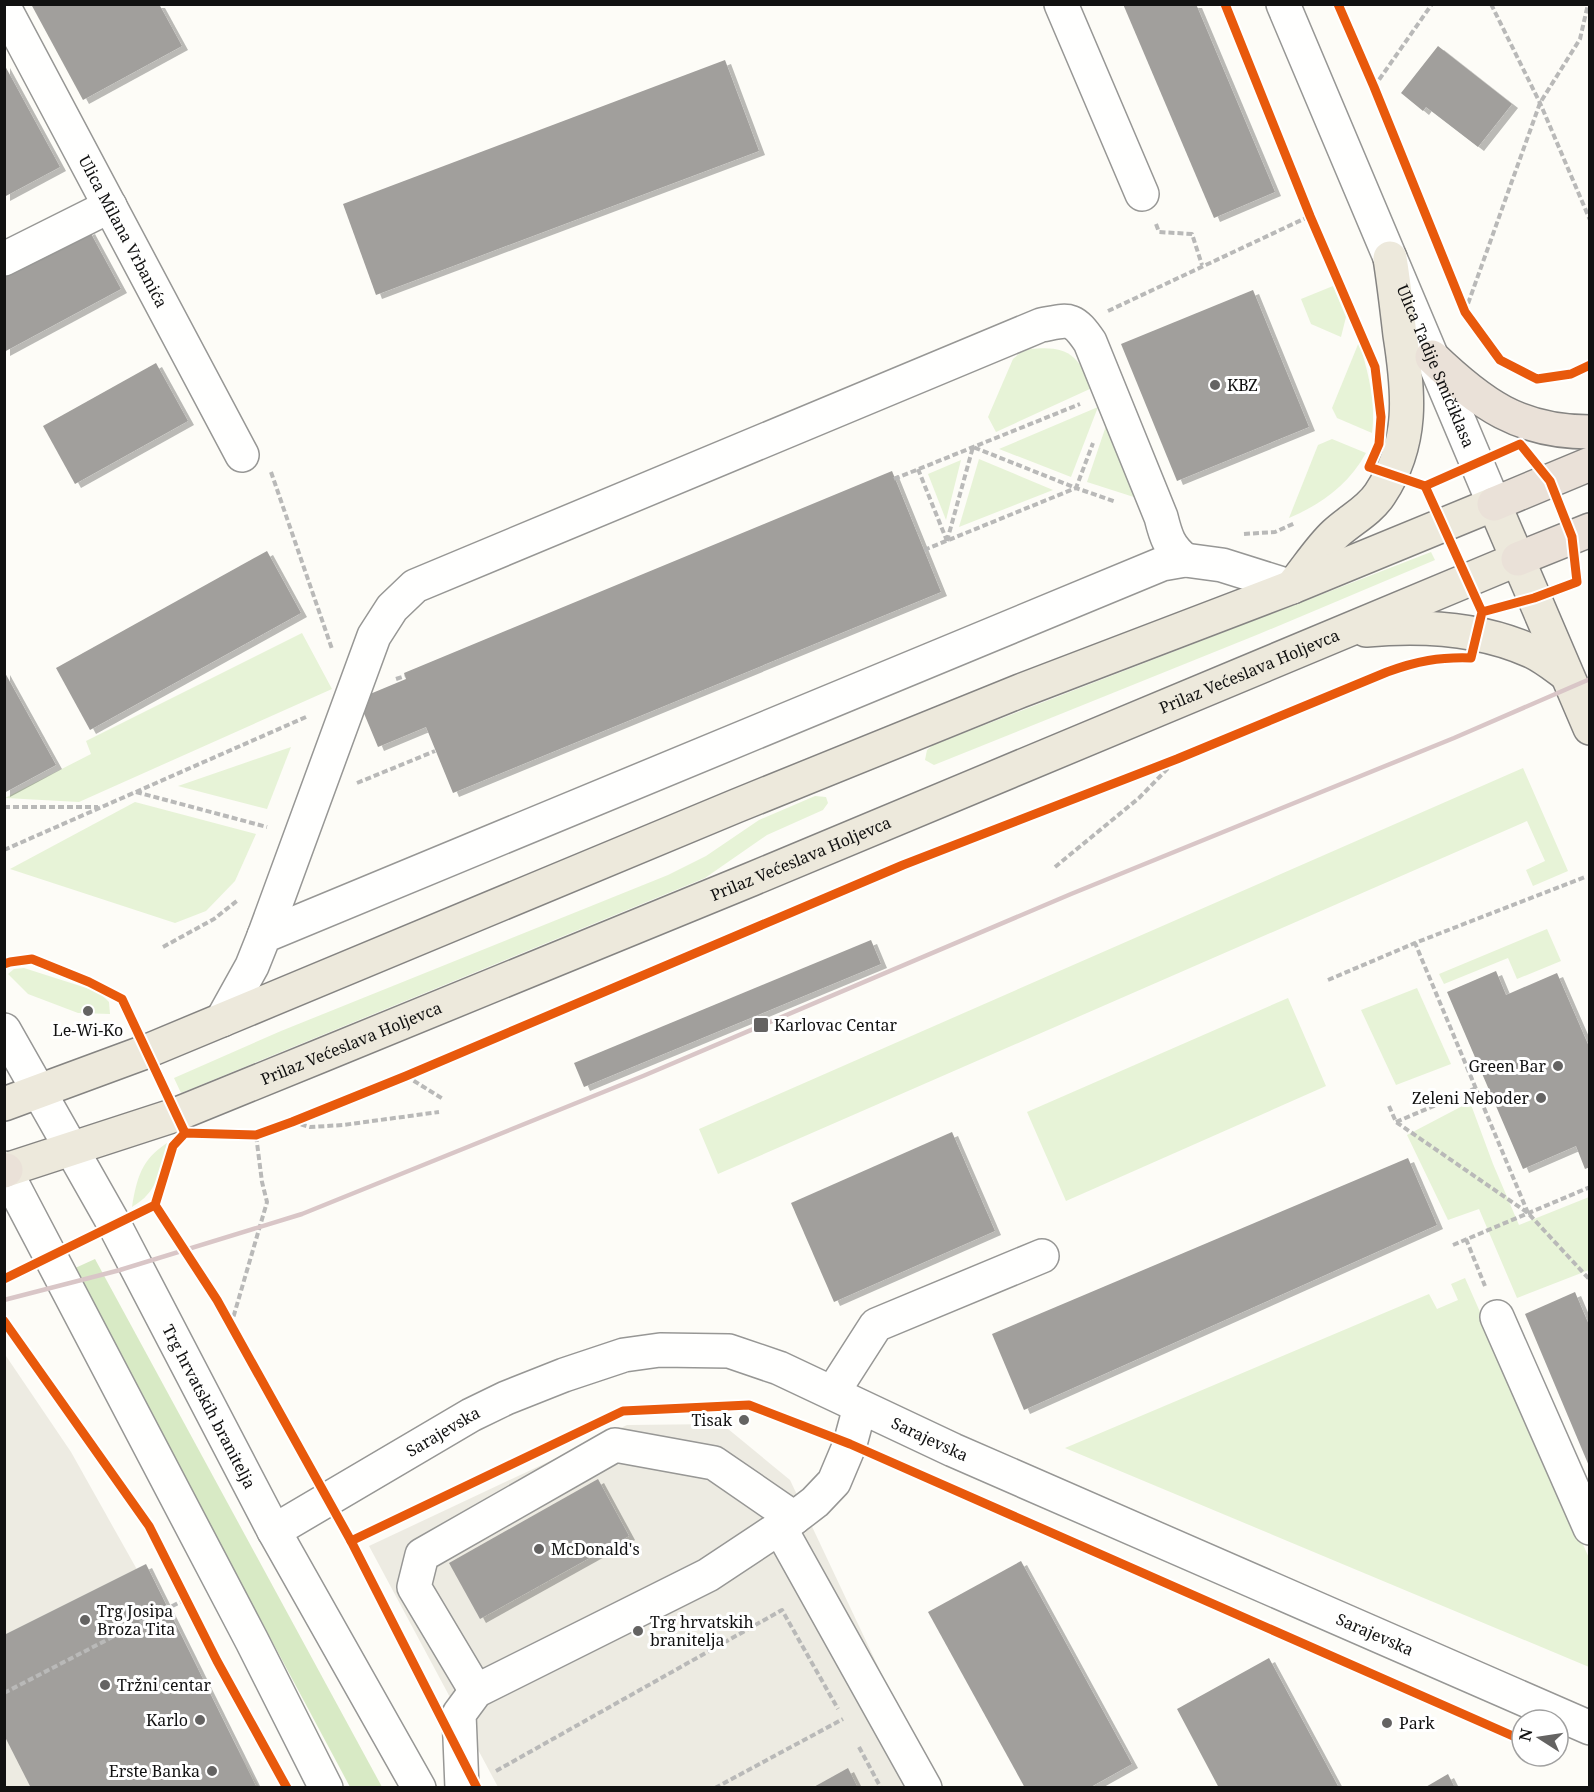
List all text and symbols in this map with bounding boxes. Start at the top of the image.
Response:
street label: Ulica Milana Vrbanića [74,151,173,311]
street label: Ulica Tadije Smičiklasa [1392,281,1480,451]
place label: KBZ [1227,374,1258,396]
marker: KBZ [1208,378,1222,392]
street label: Prilaz Većeslava Holjevca [1156,624,1343,719]
street label: Prilaz Većeslava Holjevca [707,811,894,906]
street label: Prilaz Većeslava Holjevca [257,996,445,1090]
marker: Le-Wi-Ko [81,1004,95,1018]
place label: Karlovac Centar [774,1014,898,1036]
marker: Karlovac Centar [752,1016,770,1034]
place label: Le-Wi-Ko [53,1019,123,1041]
place label: Green Bar [1468,1055,1546,1077]
marker: Green Bar [1551,1059,1565,1073]
place label: Zeleni Neboder [1412,1087,1529,1109]
marker: Zeleni Neboder [1534,1091,1548,1105]
street label: Trg hrvatskih branitelja [157,1321,261,1493]
street label: Sarajevska [402,1401,483,1462]
place label: Tisak [691,1409,733,1431]
street label: Sarajevska [888,1412,972,1466]
marker: Tisak [737,1413,751,1427]
place label: McDonald's [551,1538,640,1560]
marker: McDonald's [532,1542,546,1556]
place label: Trg Josipa Broza Tita [97,1600,175,1640]
street label: Sarajevska [1333,1608,1417,1661]
place label: Trg hrvatskih branitelja [650,1611,754,1651]
marker: Trg Josipa Broza Tita [78,1613,92,1627]
marker: Trg hrvatskih branitelja [631,1624,645,1638]
place label: Tržni centar [117,1674,212,1696]
marker: Tržni centar [98,1678,112,1692]
north arrow [1510,1708,1570,1768]
place label: Karlo [146,1709,188,1731]
place label: Park [1399,1712,1435,1734]
marker: Karlo [193,1713,207,1727]
marker: Park [1380,1716,1394,1730]
text: N [1513,1726,1537,1743]
place label: Erste Banka [109,1760,200,1782]
marker: Erste Banka [205,1764,219,1778]

